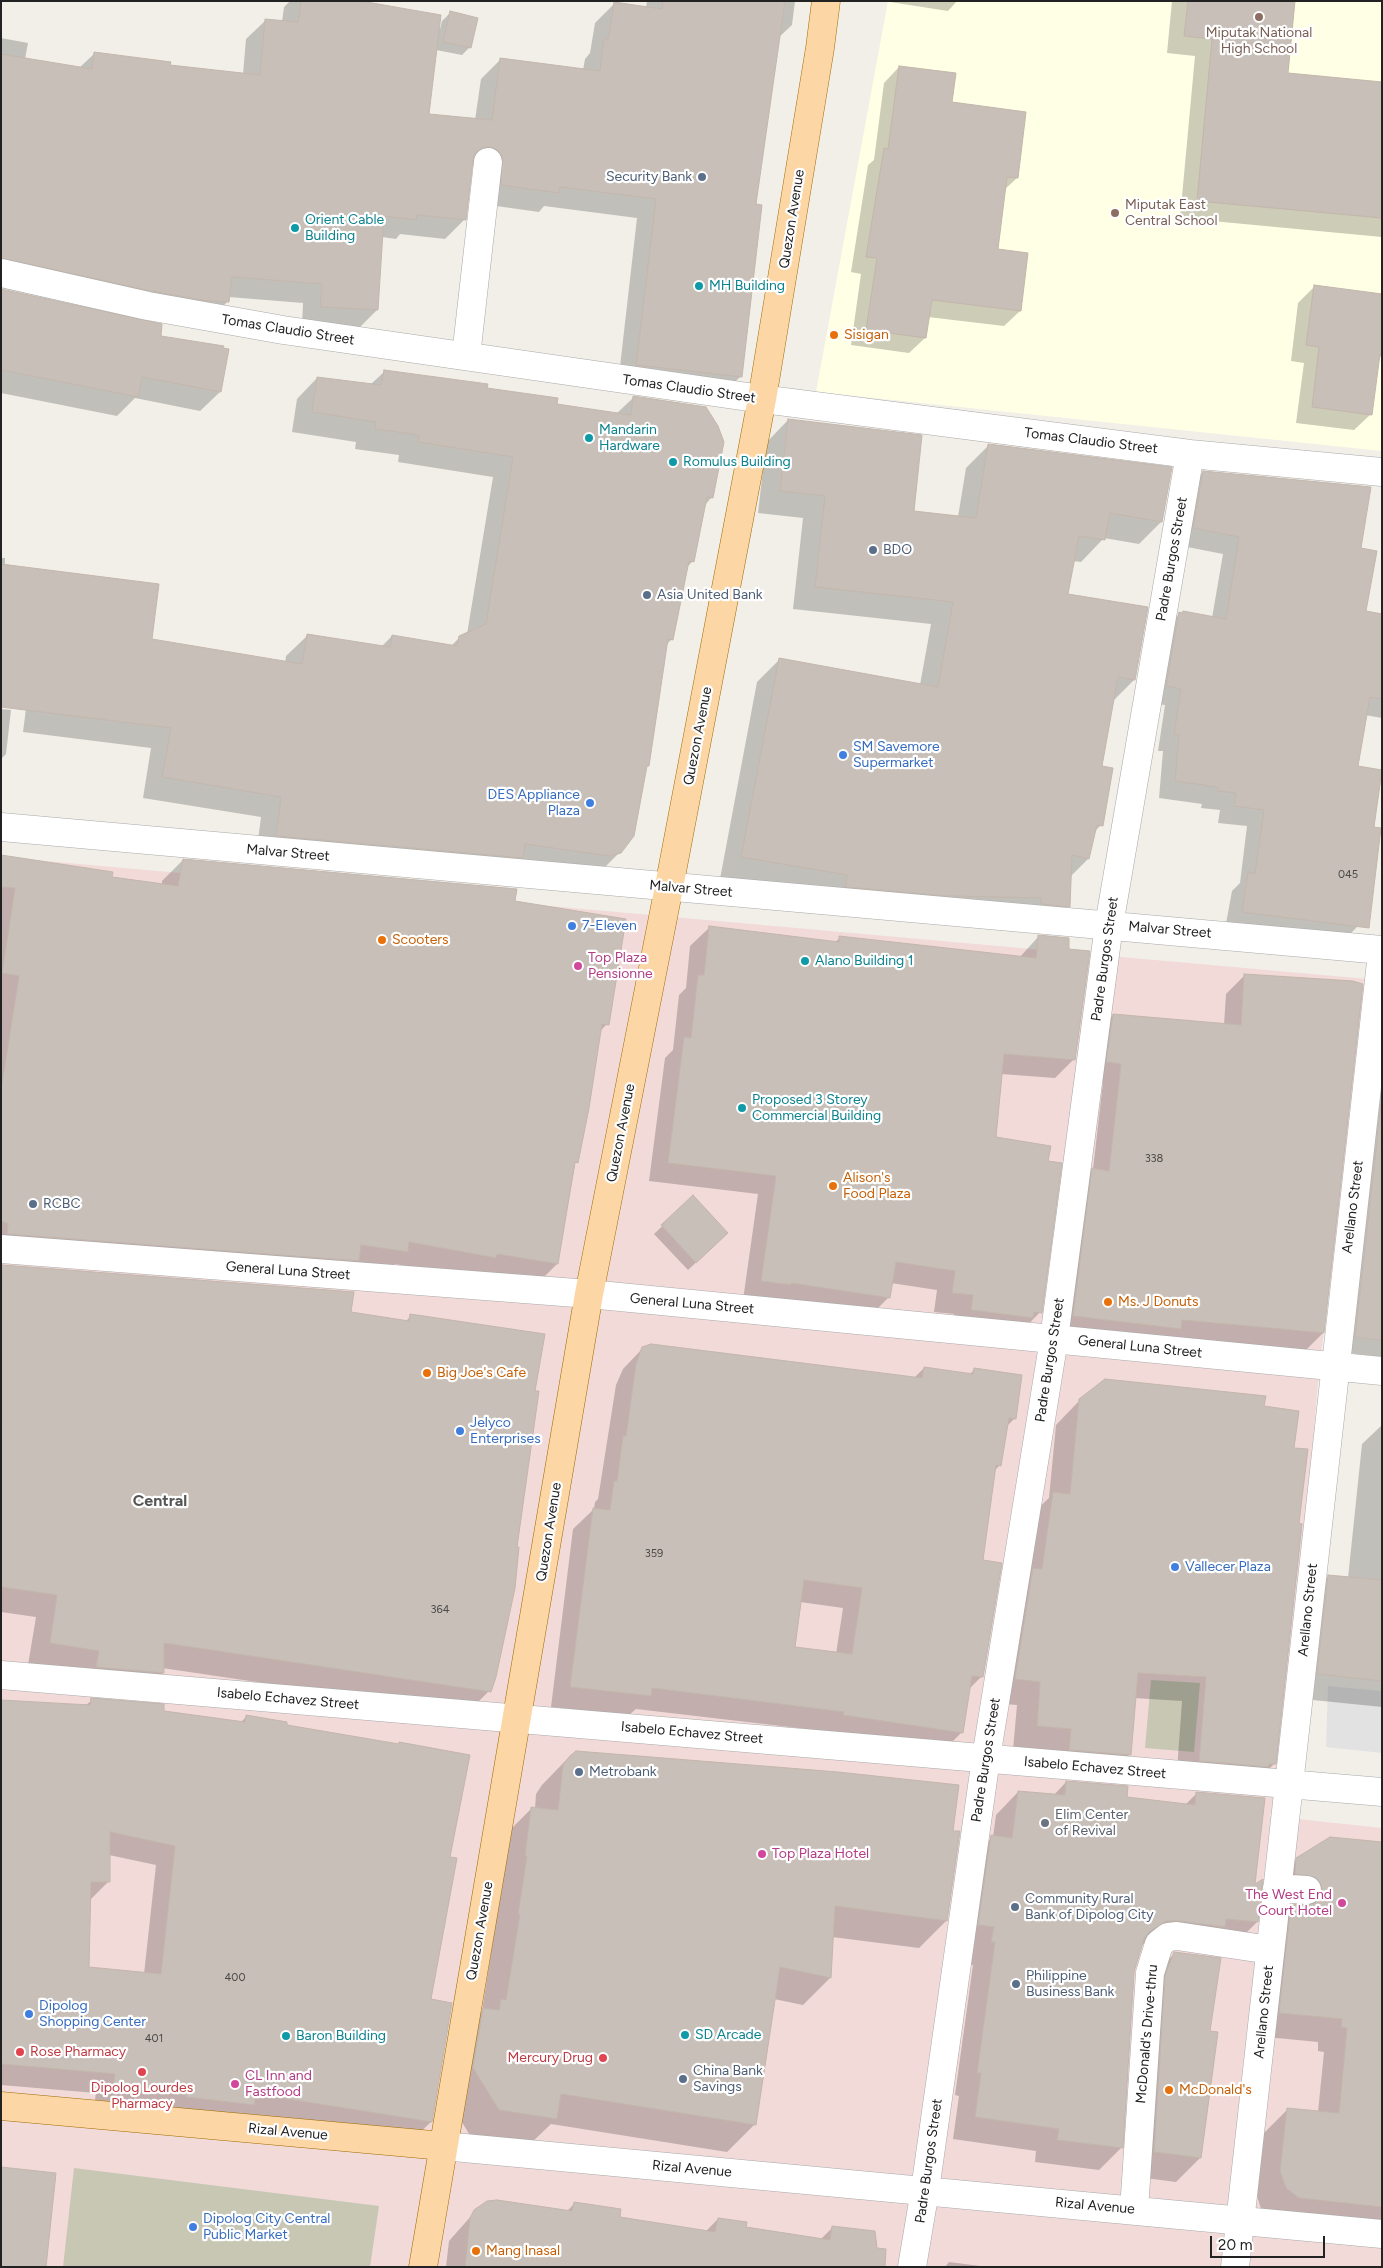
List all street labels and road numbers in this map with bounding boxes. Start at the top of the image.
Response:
street label: Quezon Avenue [776,168,808,270]
street label: Tomas Claudio Street [220,311,356,349]
street label: Tomas Claudio Street [621,371,757,407]
street label: Tomas Claudio Street [1023,424,1159,458]
street label: Padre Burgos Street [1153,496,1191,622]
street label: Quezon Avenue [680,685,716,787]
street label: Malvar Street [246,841,330,865]
street label: Malvar Street [649,877,733,901]
street label: Padre Burgos Street [1088,896,1122,1022]
street label: Malvar Street [1128,918,1212,942]
street label: Quezon Avenue [603,1082,639,1184]
street label: Arellano Street [1339,1159,1367,1255]
street label: General Luna Street [225,1258,351,1284]
street label: General Luna Street [629,1290,755,1318]
street label: Padre Burgos Street [1032,1297,1068,1423]
street label: General Luna Street [1077,1332,1203,1362]
street label: Quezon Avenue [533,1481,565,1583]
street label: Arellano Street [1295,1563,1321,1657]
street label: Isabelo Echavez Street [216,1684,360,1714]
street label: Padre Burgos Street [968,1697,1004,1823]
street label: Isabelo Echavez Street [620,1718,764,1748]
street label: Isabelo Echavez Street [1023,1753,1167,1783]
street label: Quezon Avenue [463,1880,497,1982]
street label: McDonald's Drive-thru [1133,1964,1161,2104]
street label: Arellano Street [1251,1965,1277,2059]
street label: Padre Burgos Street [912,2098,946,2224]
street label: Rizal Avenue [247,2120,329,2144]
street label: Rizal Avenue [651,2157,733,2181]
street label: Rizal Avenue [1054,2194,1136,2218]

